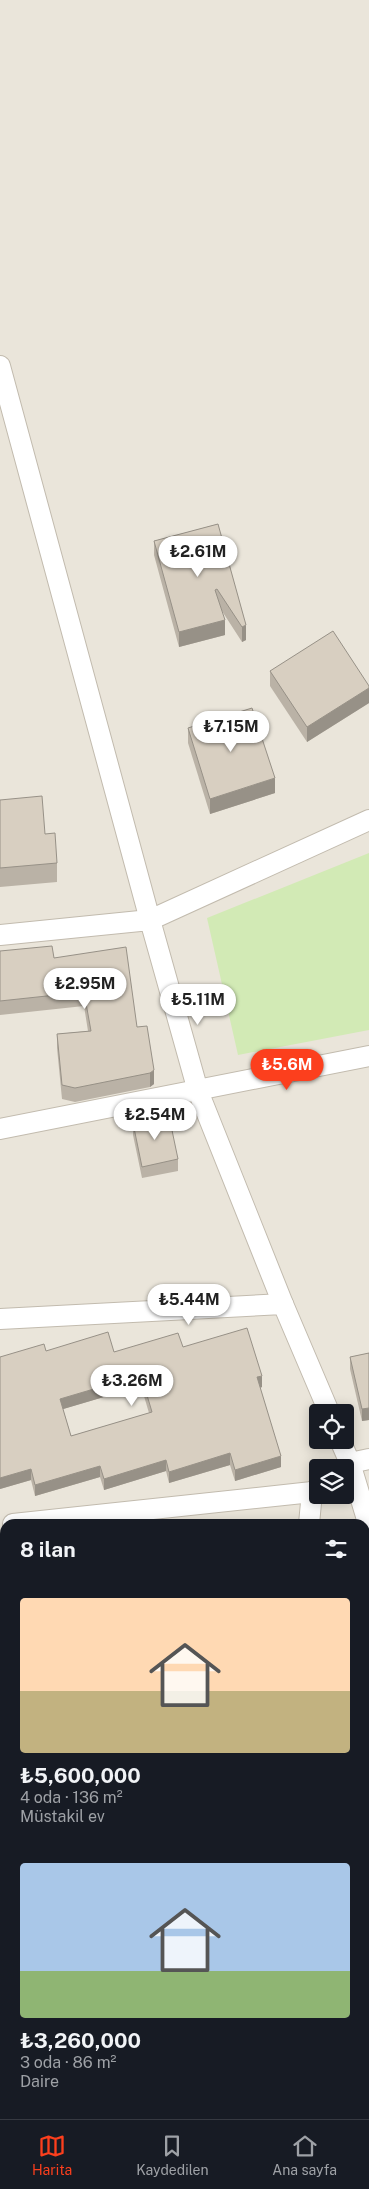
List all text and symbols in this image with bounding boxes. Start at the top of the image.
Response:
pin: ₺2.61M [157,536,239,578]
text: ₺2.61M [169,542,227,561]
pin: ₺7.15M [190,710,272,753]
text: ₺7.15M [203,717,259,736]
pin: ₺2.95M [44,968,126,1010]
text: ₺2.95M [55,974,115,993]
pin: ₺5.11M [157,984,239,1026]
text: ₺5.11M [171,990,225,1009]
pin: ₺5.6M [252,1048,322,1091]
text: ₺5.6M [262,1055,312,1074]
pin: ₺2.54M [114,1098,196,1141]
text: ₺2.54M [125,1105,185,1124]
pin: ₺5.44M [148,1284,230,1326]
text: ₺5.44M [158,1290,220,1309]
pin: ₺3.26M [91,1364,173,1407]
text: ₺3.26M [101,1371,163,1390]
map controls [309,1404,354,1504]
button: locate [309,1404,354,1449]
button: layers [309,1459,354,1504]
icon: filters [322,1535,350,1563]
text: 8 ilan [20,1537,76,1562]
icon: home [140,1630,230,1720]
text: ₺5,600,000 [20,1763,141,1788]
text: 4 oda · 136 m² [20,1788,123,1807]
text: Müstakil ev [20,1807,105,1826]
icon: home [140,1895,230,1985]
text: ₺3,260,000 [20,2028,141,2053]
text: 3 oda · 86 m² [20,2053,116,2072]
text: Daire [20,2072,59,2091]
tab: Harita [32,2132,72,2178]
tab: Kaydedilen [136,2132,209,2178]
tab: Ana sayfa [272,2132,337,2178]

